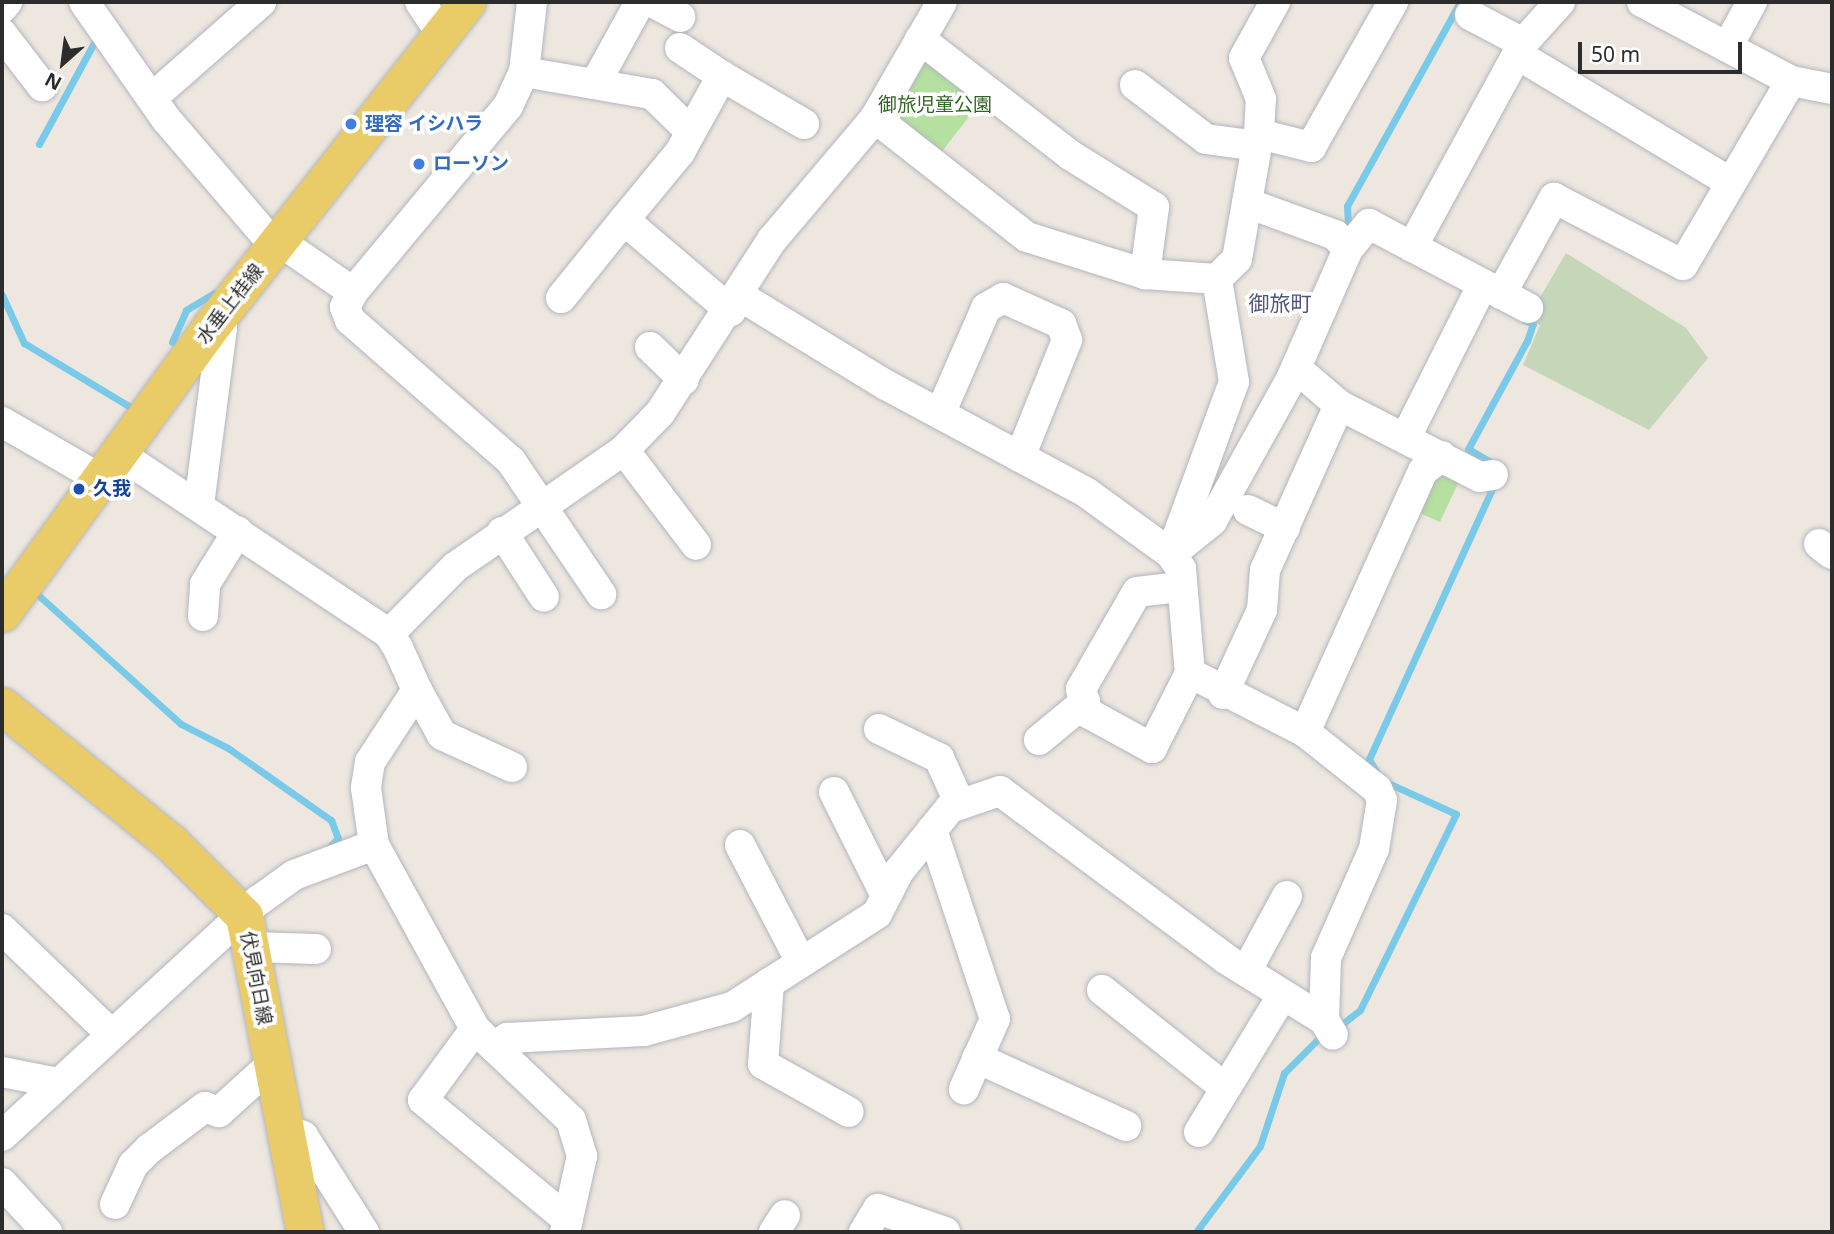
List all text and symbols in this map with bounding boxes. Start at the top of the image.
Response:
north arrow [28,28,98,98]
scale bar [1582,28,1746,72]
text: 50 m [1591,40,1640,68]
text: N [40,66,66,97]
park label: 御旅児童公園 [878,94,992,116]
place label: 理容 イシハラ [365,113,484,135]
marker: 理容 イシハラ [343,116,359,132]
place label: ローソン [433,153,509,175]
marker: ローソン [411,156,427,172]
street label: 水垂上桂線 [192,260,268,348]
district label: 御旅町 [1249,290,1311,316]
place label: 久我 [93,478,131,500]
marker: 久我 [71,481,87,497]
street label: 伏見向日線 [236,929,276,1027]

